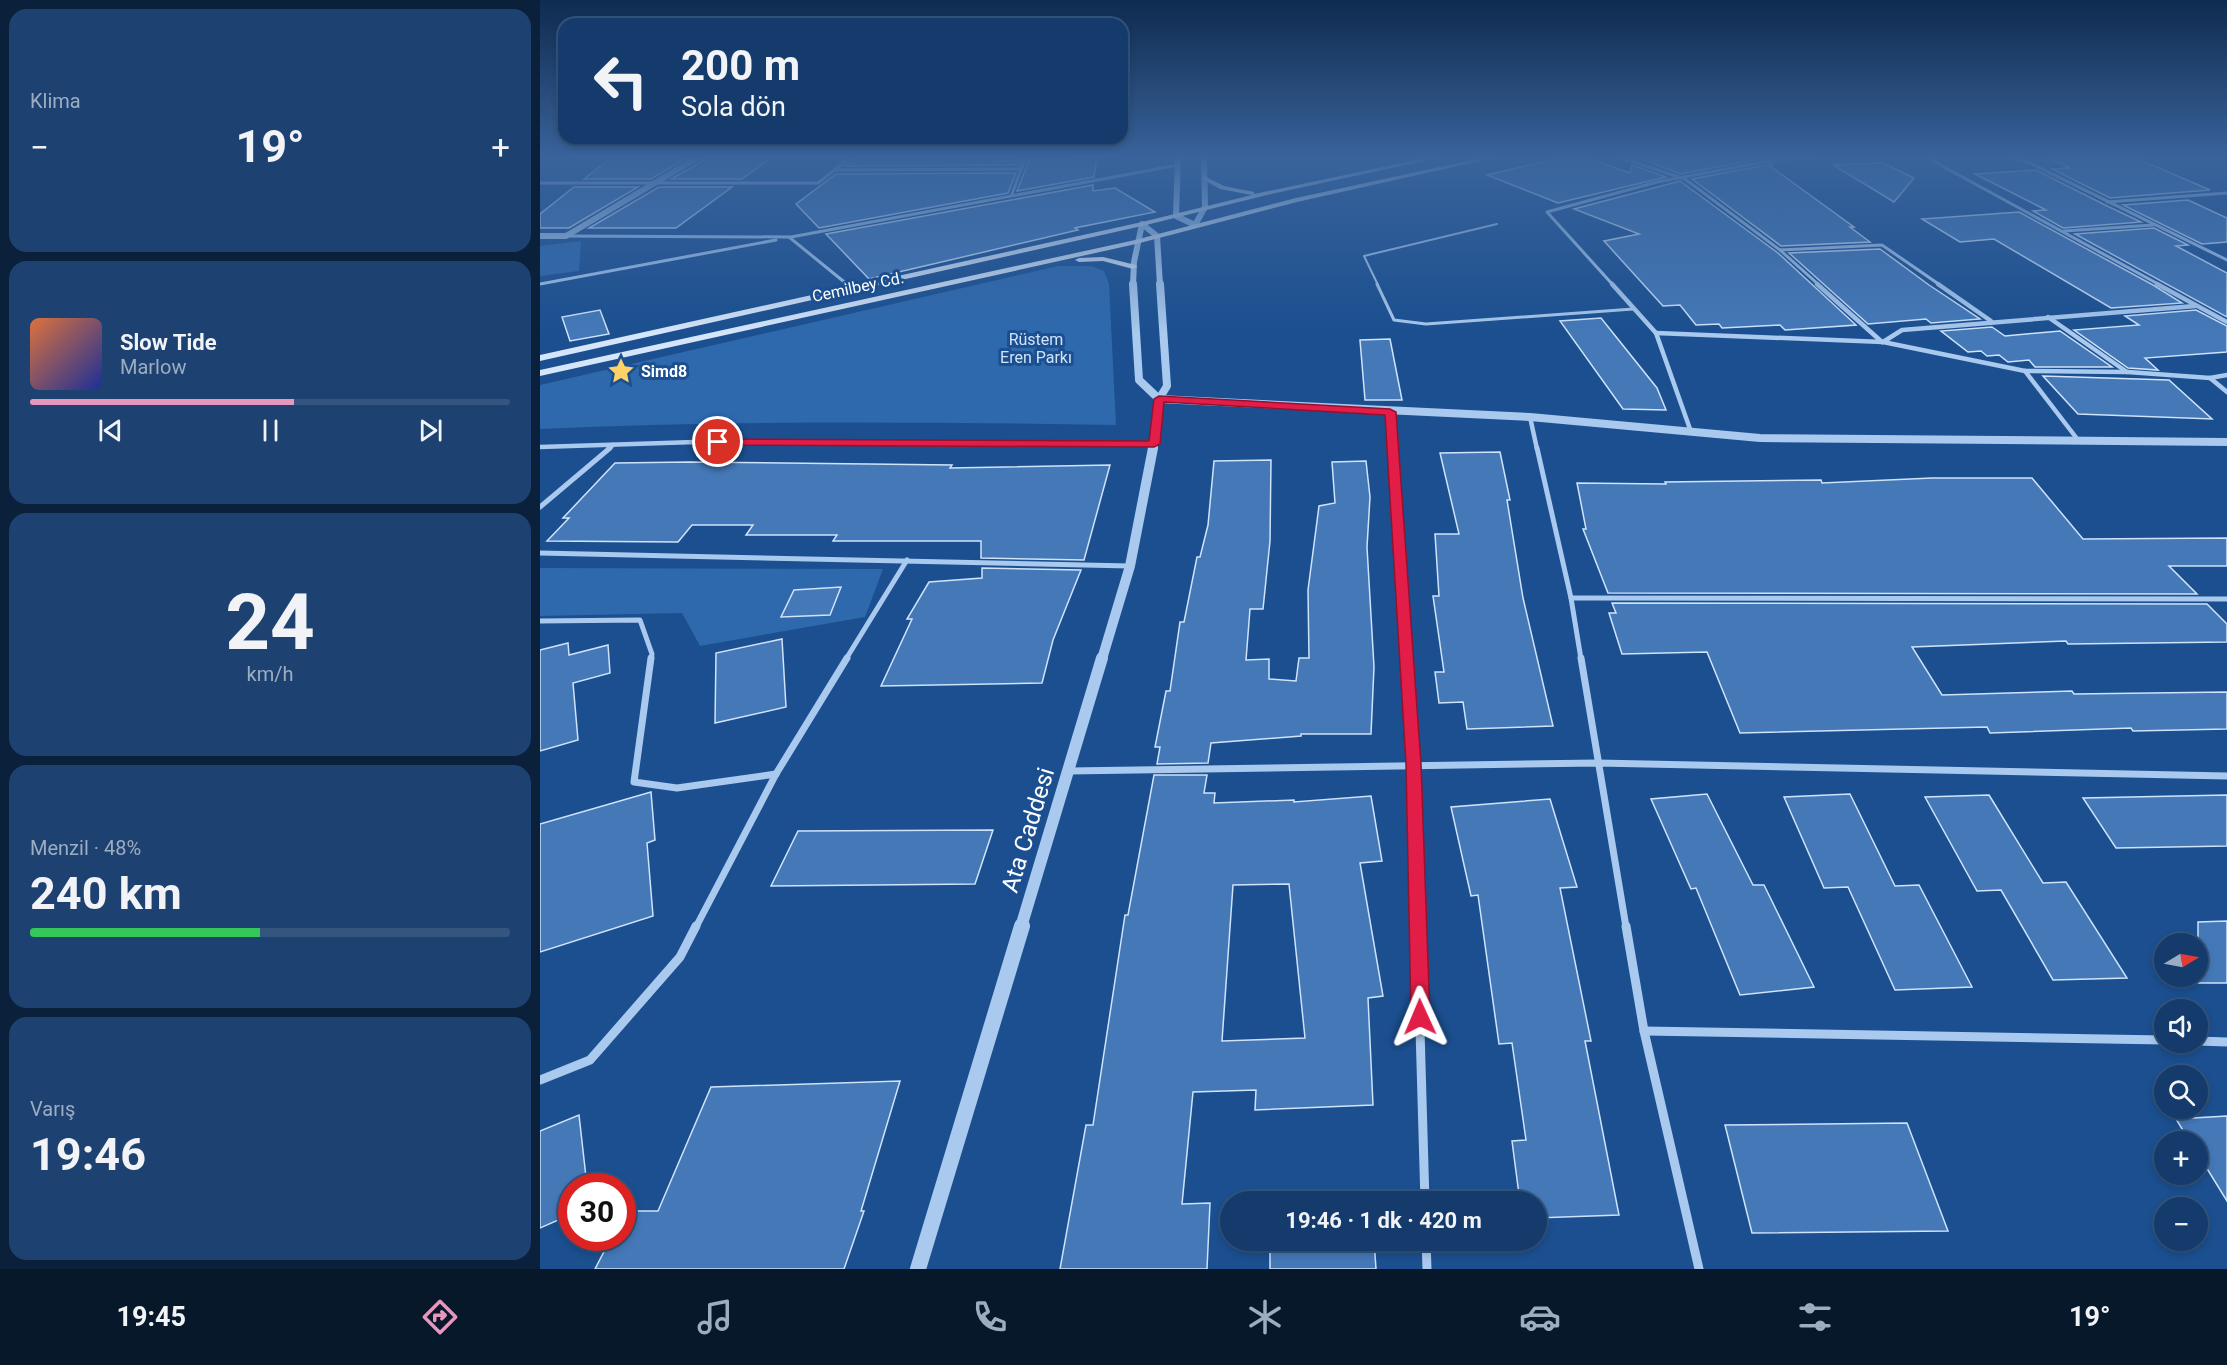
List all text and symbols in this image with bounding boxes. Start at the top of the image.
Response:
text: 200 m [681,41,800,90]
icon: left [582,42,660,120]
text: Klima [30,89,81,113]
text: Sola dön [681,91,786,123]
text: 19° [235,120,305,173]
text: − [30,128,49,167]
text: + [491,128,510,167]
street label: Cemilbey Cd. [810,268,906,306]
text: Slow Tide [120,330,217,355]
park label: Rüstem Eren Parkı [1000,330,1072,367]
text: Marlow [120,355,186,379]
place icon: Simd8 [606,356,636,386]
place label: Simd8 [641,362,687,381]
icon: previous [94,414,127,447]
icon: pause [254,414,287,447]
icon: next [414,414,447,447]
pin [692,416,743,467]
icon: arrive [701,425,734,458]
text: 24 [225,577,315,668]
text: km/h [247,662,293,686]
street label: Ata Caddesi [996,764,1060,896]
text: Menzil · 48% [30,836,141,860]
text: 240 km [30,867,182,920]
north arrow [2154,933,2208,987]
map controls [2154,933,2208,1251]
position arrow [1388,985,1452,1049]
button: sound [2154,999,2208,1053]
button: search [2154,1065,2208,1119]
text: Varış [30,1097,75,1121]
text: 19:46 [30,1128,146,1181]
button: + [2154,1131,2208,1185]
speed limit sign: 30 [558,1173,636,1251]
button: − [2154,1197,2208,1251]
text: 19:46 · 1 dk · 420 m [1285,1208,1482,1233]
icon: directions [419,1296,461,1338]
icon: music [694,1296,736,1338]
icon: phone [969,1296,1011,1338]
icon: climate [1244,1296,1286,1338]
icon: car [1519,1296,1561,1338]
icon: filters [1794,1296,1836,1338]
text: 19:45 [116,1301,186,1333]
text: 19° [2069,1301,2110,1333]

